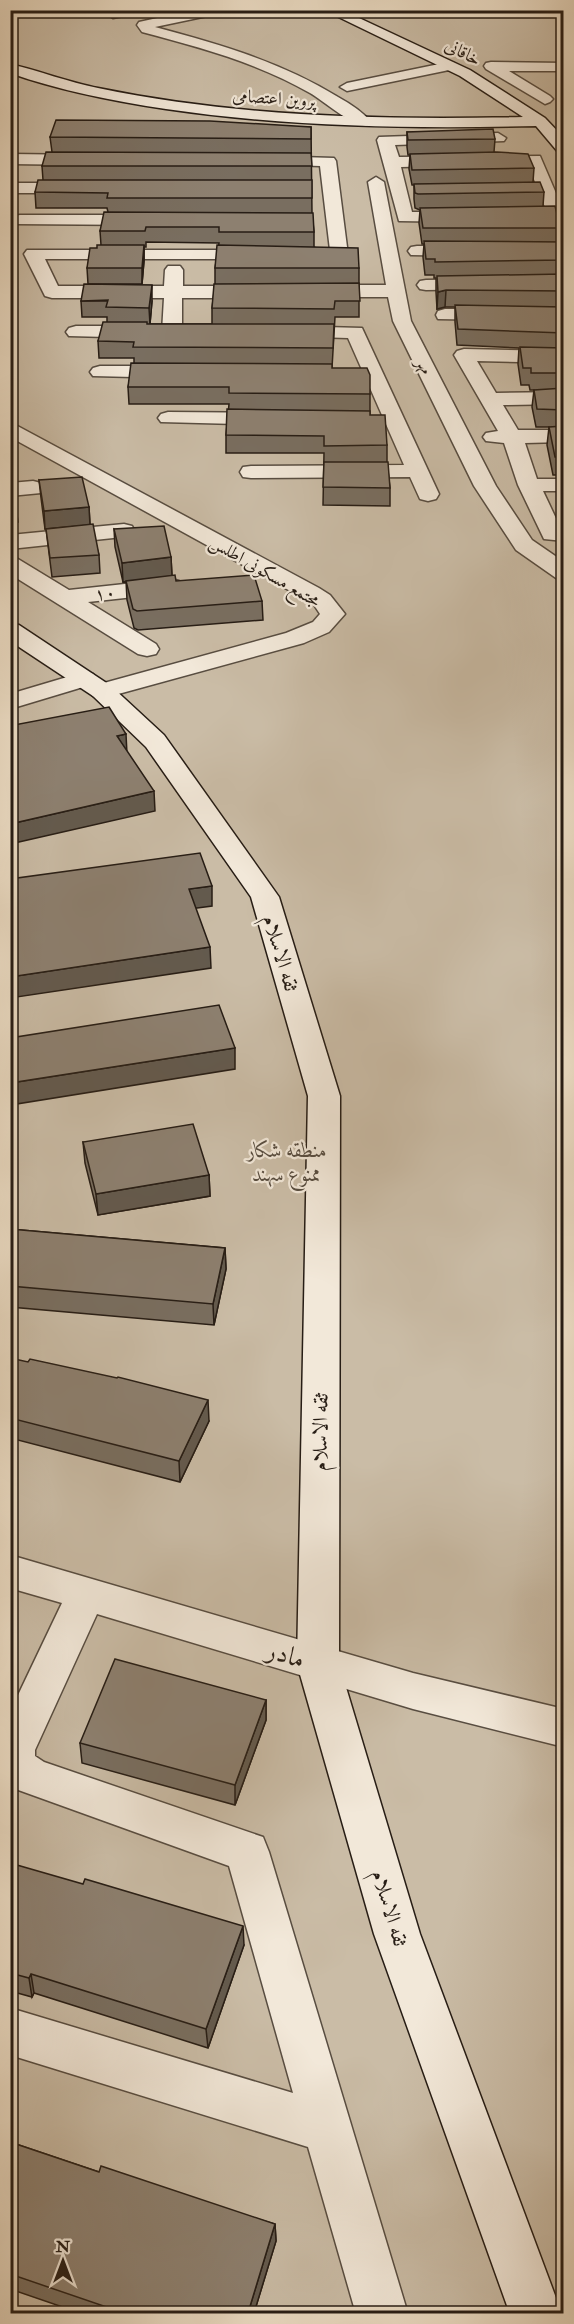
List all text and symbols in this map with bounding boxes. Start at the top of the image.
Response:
street label: خاقانی [441,34,485,71]
street label: پروین اعتصامی [232,84,318,113]
street label: مهر [410,352,438,379]
street label: مجتمع مسکونی اطلس [203,530,324,616]
street label: ۱۰ [93,581,117,606]
street label: ثقه الاسلام [252,912,305,997]
park label: منطقه شکار ممنوع سهند [245,1137,327,1192]
street label: ثقه الاسلام [306,1392,339,1471]
street label: مادر [260,1633,309,1676]
street label: ثقه الاسلام [361,1867,414,1952]
north arrow [33,2231,93,2291]
text: N [55,2237,71,2257]

